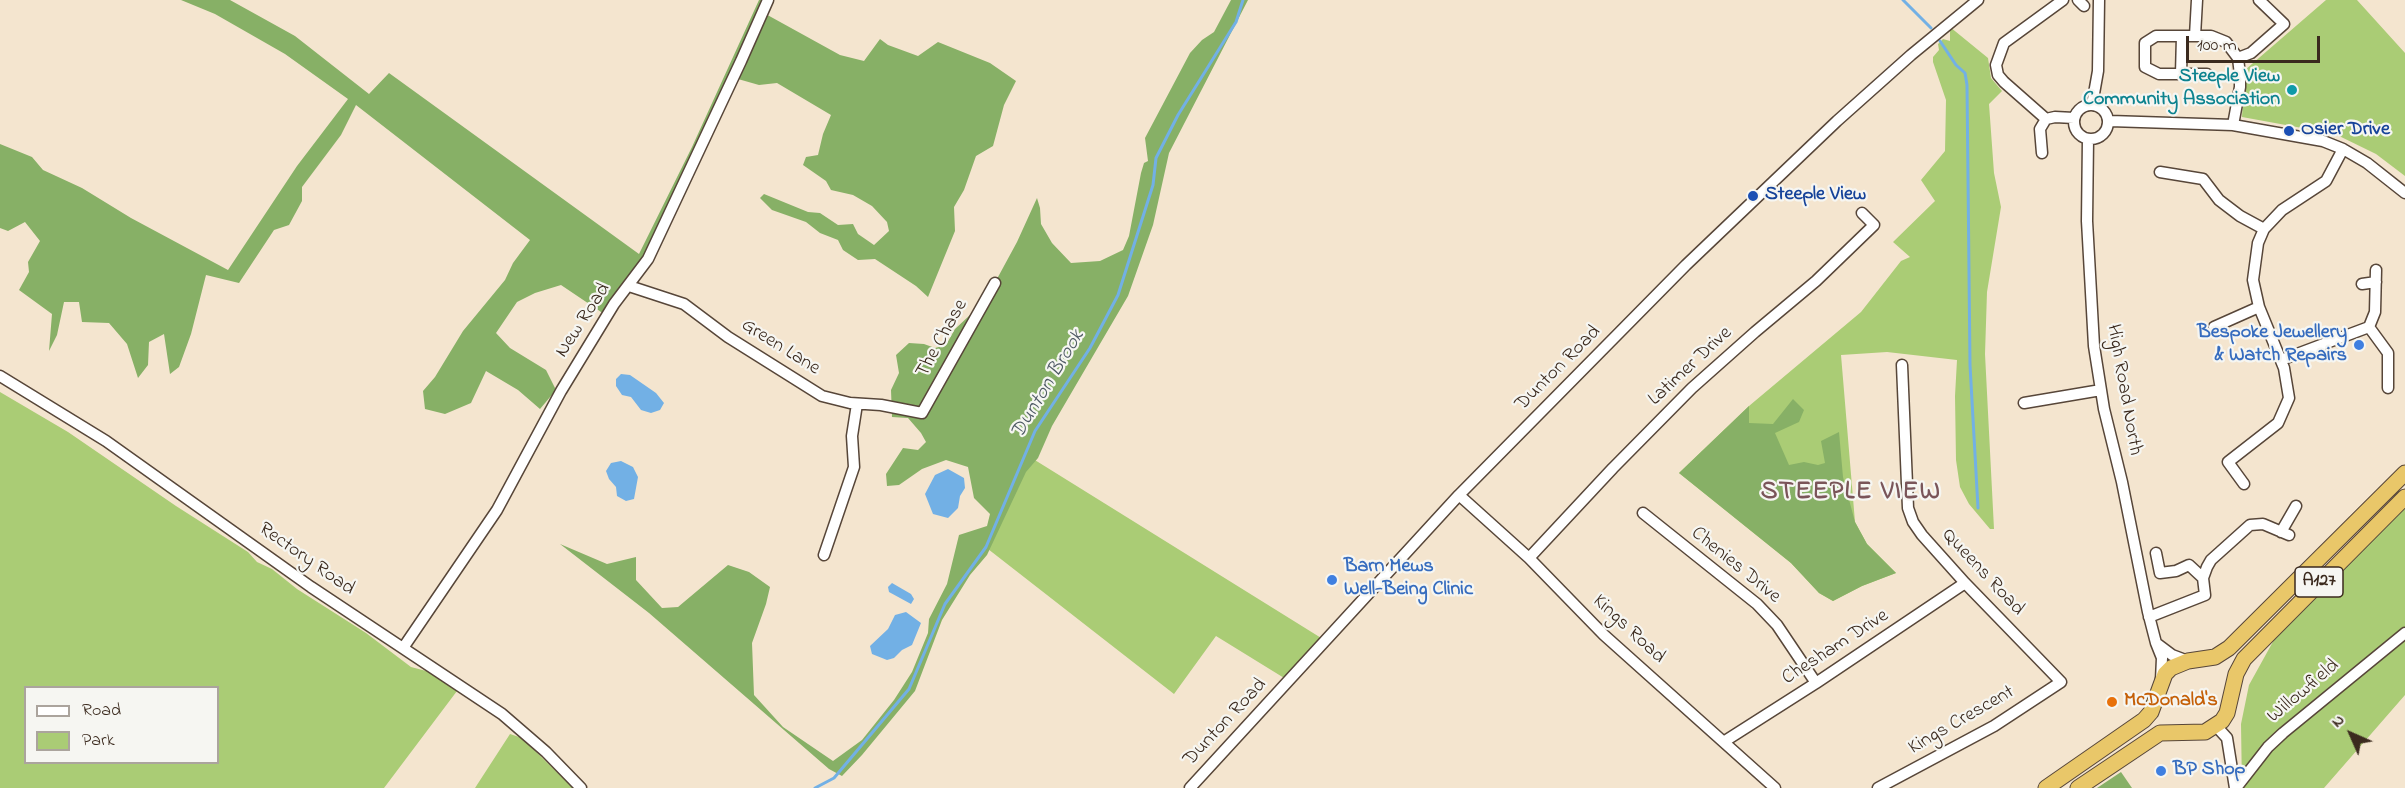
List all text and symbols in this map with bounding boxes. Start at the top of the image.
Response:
scale bar [2189,24,2322,62]
text: 100 m [2197,33,2237,59]
place label: Steeple View Community Association [2083,66,2280,113]
marker: Steeple View Community Association [2285,83,2299,97]
place label: Osier Drive [2301,119,2390,143]
marker: Osier Drive [2282,124,2296,138]
place label: Steeple View [1765,184,1866,208]
marker: Steeple View [1746,189,1760,203]
street label: New Road [551,279,617,363]
street label: The Chase [912,296,974,382]
street label: Green Lane [736,314,824,382]
street label: Dunton Road [1511,321,1607,417]
street label: Latimer Drive [1644,322,1738,412]
place label: Bespoke Jewellery & Watch Repairs [2197,322,2347,369]
street label: High Road North [2100,323,2146,457]
water label: Dunton Brook [1007,326,1091,444]
marker: Bespoke Jewellery & Watch Repairs [2352,338,2366,352]
district label: STEEPLE VIEW [1761,478,1941,510]
street label: Rectory Road [253,518,359,602]
street label: Chenies Drive [1685,522,1785,610]
street label: Queens Road [1935,524,2029,622]
place label: Barn Mews Well-Being Clinic [1344,556,1473,603]
road number: A127 [2295,567,2343,597]
marker: Barn Mews Well-Being Clinic [1325,573,1339,587]
street label: Kings Road [1587,590,1669,670]
street label: Chesham Drive [1778,605,1894,691]
street label: Willowfield [2263,655,2345,729]
street label: Dunton Road [1179,674,1273,772]
street label: Kings Crescent [1905,681,2019,761]
legend [24,686,219,764]
place label: McDonald's [2124,690,2218,714]
marker: McDonald's [2105,695,2119,709]
text: Road [82,698,121,724]
north arrow [2321,704,2381,764]
text: N [2326,709,2351,734]
text: Park [82,728,115,754]
place label: BP Shop [2173,759,2245,783]
marker: BP Shop [2154,764,2168,778]

